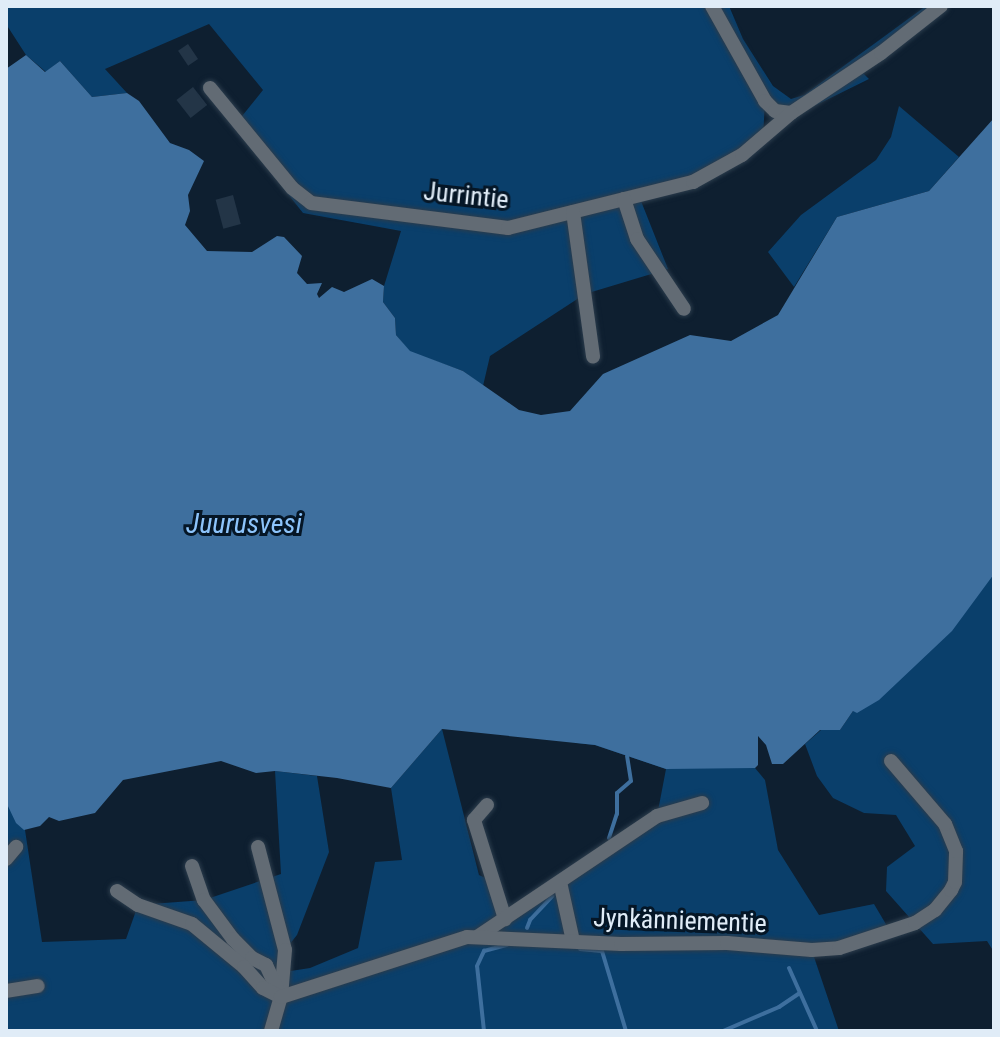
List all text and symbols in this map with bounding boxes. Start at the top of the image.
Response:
street label: Jurrintie [422,176,510,216]
water label: Juurusvesi [186,507,302,541]
street label: Jynkänniementie [593,902,767,940]

